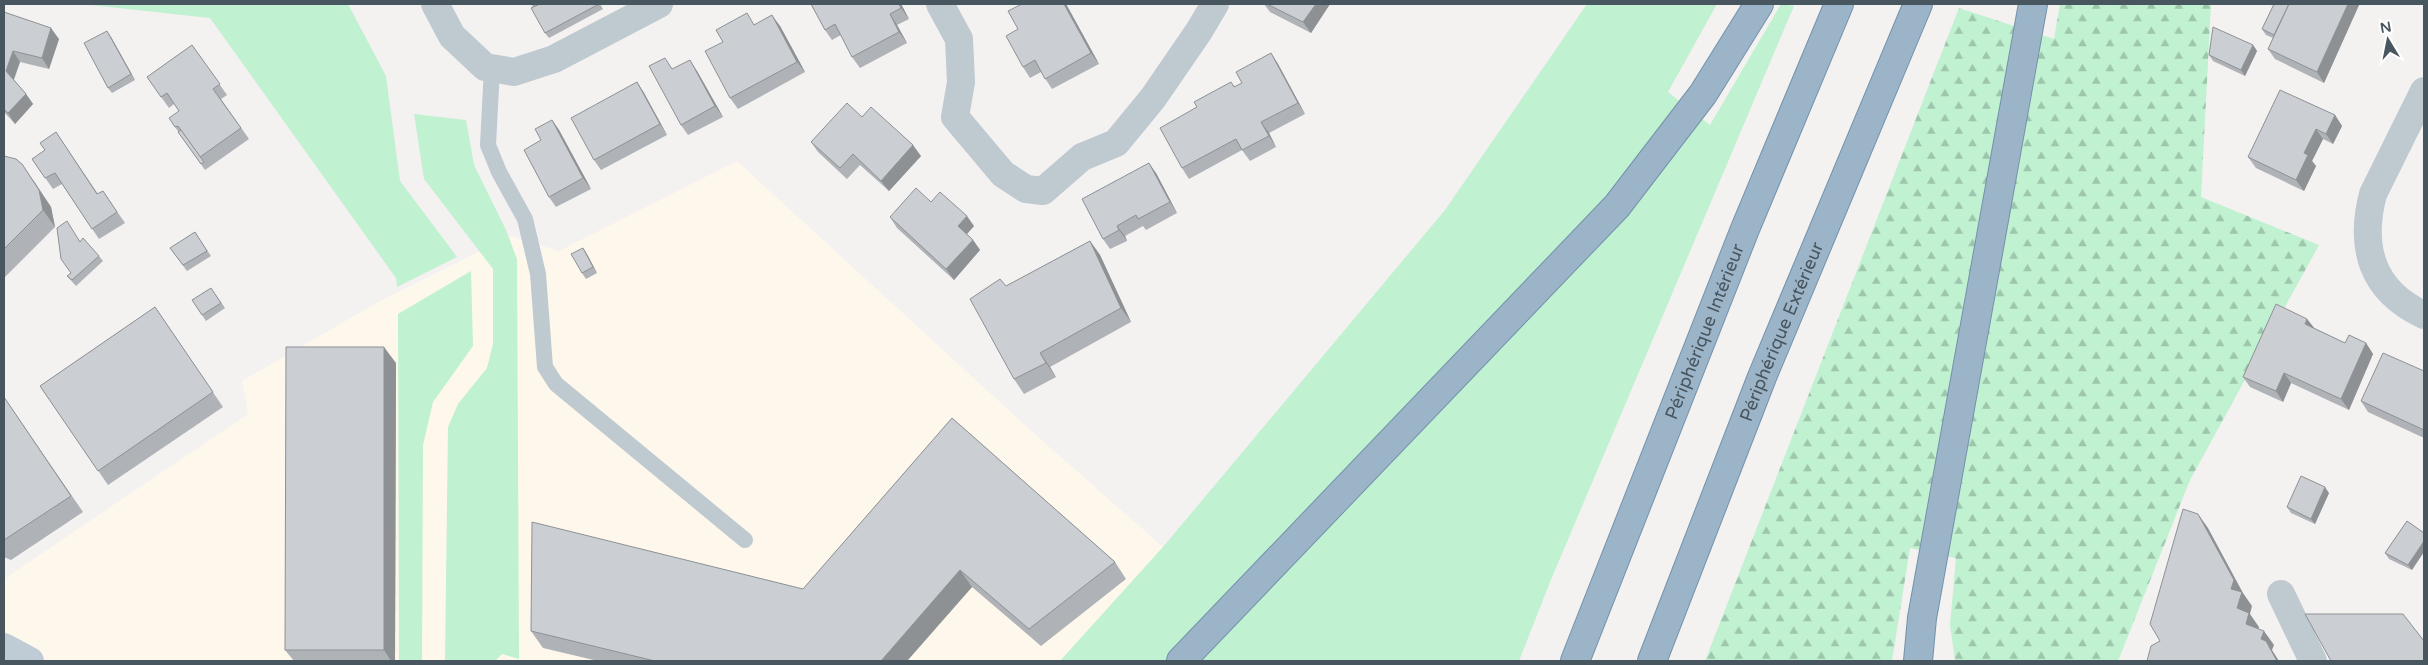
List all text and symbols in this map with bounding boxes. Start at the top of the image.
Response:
north arrow [2363,15,2413,65]
text: N [2379,18,2393,37]
street label: Périphérique Extérieur [1735,238,1828,425]
street label: Périphérique Intérieur [1660,241,1749,422]

